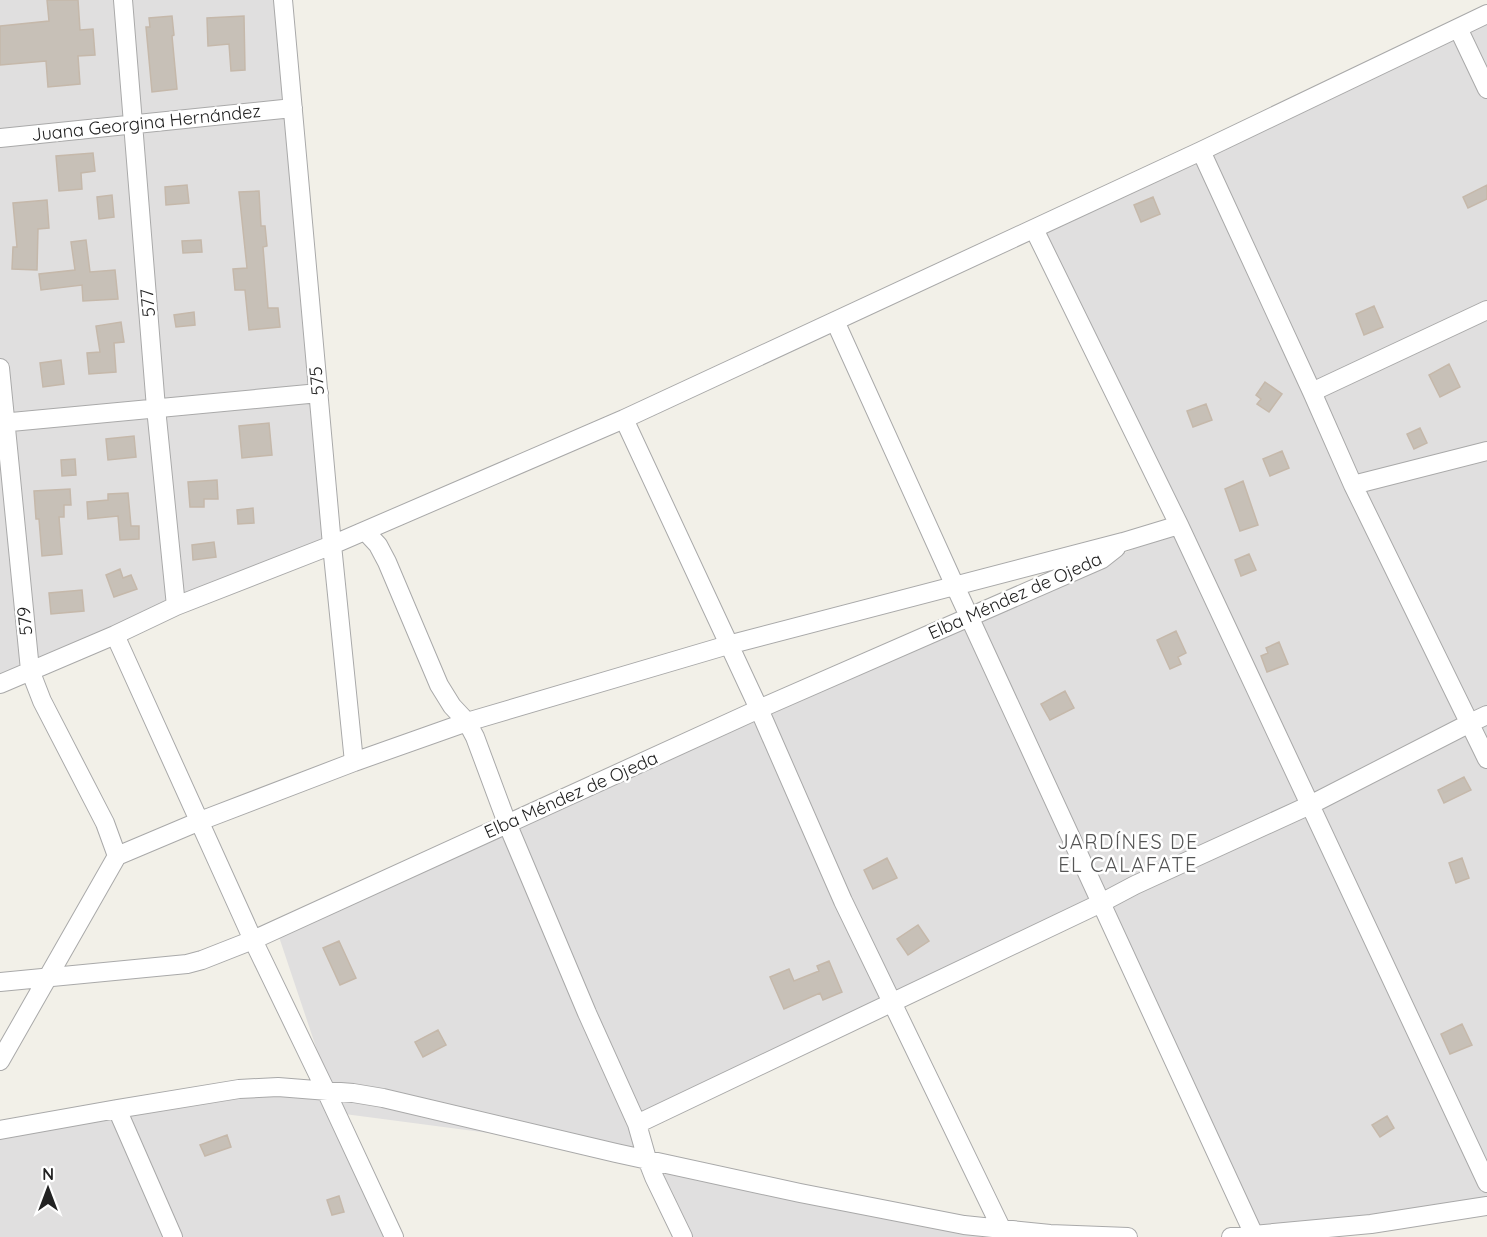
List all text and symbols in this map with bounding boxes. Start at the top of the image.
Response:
street label: Juana Georgina Hernández [30,99,262,146]
street label: 577 [135,288,160,318]
street label: 575 [304,366,329,396]
street label: Elba Méndez de Ojeda [924,547,1105,644]
street label: 579 [12,605,37,637]
street label: Elba Méndez de Ojeda [480,746,661,843]
district label: JARDÍNES DE EL CALAFATE [1057,829,1199,877]
north arrow [18,1159,78,1219]
text: N [42,1164,54,1184]

